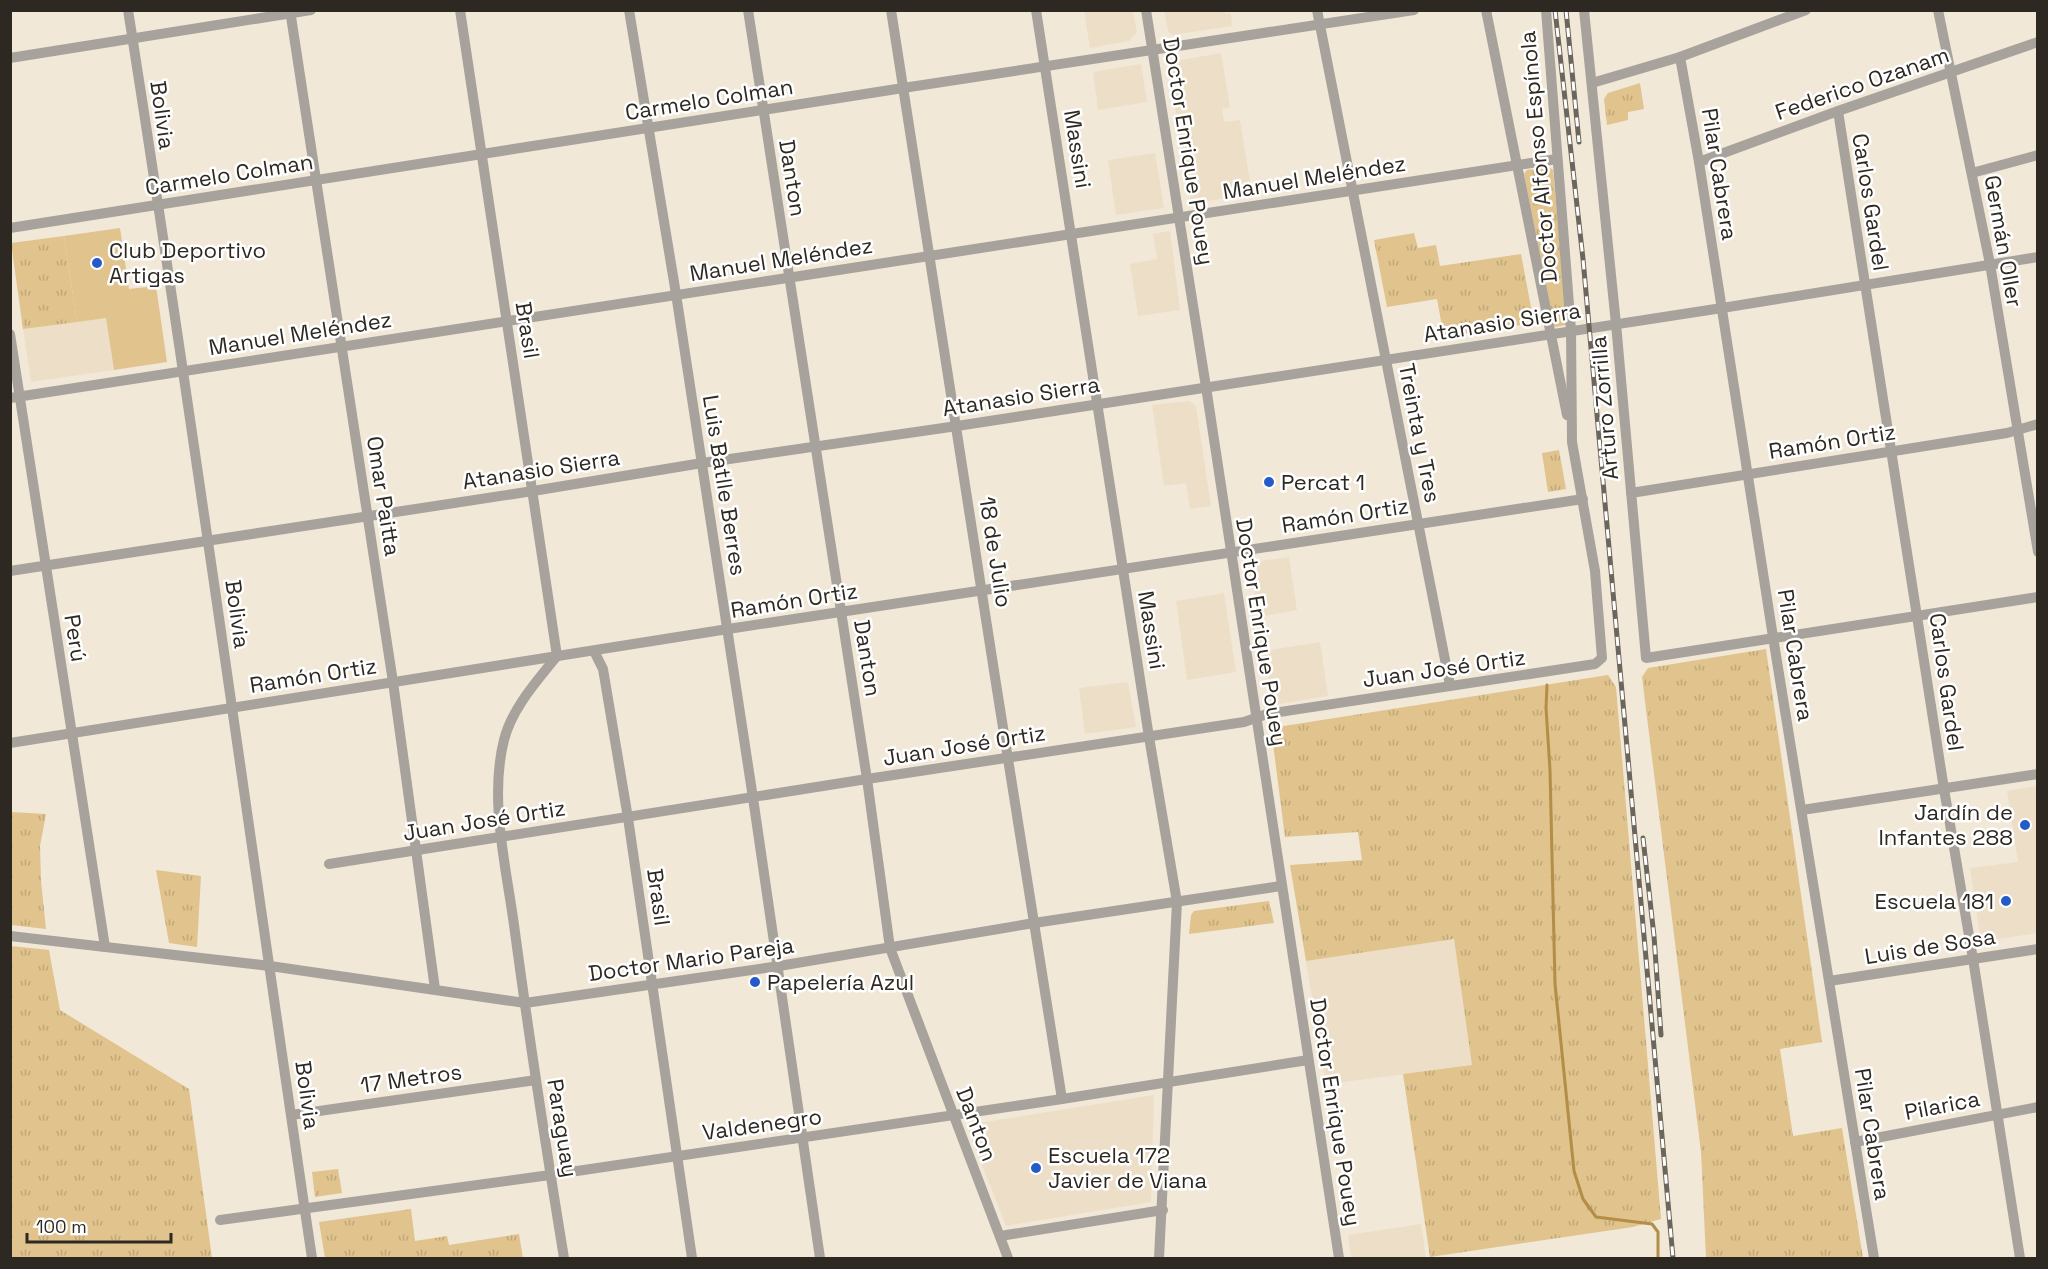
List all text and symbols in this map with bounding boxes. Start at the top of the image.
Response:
street label: Doctor Alfonso Espínola [1513,29,1563,284]
street label: Doctor Enrique Pouey [1157,35,1221,267]
street label: Federico Ozanam [1771,40,1953,126]
street label: Carmelo Colman [623,72,795,126]
street label: Bolivia [144,79,182,151]
street label: Pilar Cabrera [1696,106,1744,242]
street label: Massini [1058,108,1098,190]
street label: Carlos Gardel [1846,131,1896,273]
street label: Danton [773,138,813,218]
street label: Carmelo Colman [143,147,315,201]
street label: Manuel Meléndez [1221,149,1407,205]
street label: Germán Oller [1979,173,2029,309]
street label: Manuel Meléndez [688,231,874,287]
place label: Club Deportivo Artigas [109,236,266,289]
marker: Club Deportivo Artigas [90,256,104,270]
street label: Atanasio Sierra [1421,296,1583,348]
street label: Brasil [510,299,546,361]
street label: Manuel Meléndez [207,305,393,361]
street label: Arturo Zorrilla [1584,335,1624,481]
street label: Treinta y Tres [1393,361,1447,505]
street label: Atanasio Sierra [940,370,1102,422]
street label: Luis Batlle Berres [697,393,753,577]
street label: Ramón Ortiz [1767,417,1897,465]
street label: Omar Paitta [361,434,407,558]
street label: Atanasio Sierra [460,443,622,495]
place label: Percat 1 [1281,468,1365,496]
marker: Percat 1 [1262,475,1276,489]
street label: Ramón Ortiz [1280,491,1410,539]
street label: 18 de Julio [973,495,1019,609]
street label: Doctor Enrique Pouey [1230,516,1294,748]
street label: Ramón Ortiz [729,576,859,624]
street label: Bolivia [219,578,257,650]
street label: Pilar Cabrera [1772,587,1820,723]
street label: Massini [1132,589,1172,671]
street label: Carlos Gardel [1923,611,1971,753]
street label: Perú [58,612,94,664]
street label: Danton [848,618,888,698]
street label: Juan José Ortiz [1361,643,1527,693]
street label: Ramón Ortiz [248,651,378,699]
street label: Juan José Ortiz [881,718,1047,772]
street label: Juan José Ortiz [401,793,567,847]
place label: Jardín de Infantes 288 [1878,798,2013,851]
marker: Jardín de Infantes 288 [2018,818,2032,832]
street label: Brasil [641,867,677,927]
place label: Escuela 181 [1875,887,1994,915]
marker: Escuela 181 [1999,894,2013,908]
street label: Luis de Sosa [1863,922,1998,970]
street label: Doctor Mario Pareja [586,931,796,987]
place label: Papelería Azul [767,968,914,996]
marker: Papelería Azul [748,975,762,989]
street label: Doctor Enrique Pouey [1304,996,1368,1228]
street label: 17 Metros [359,1057,463,1099]
street label: Bolivia [289,1059,327,1131]
street label: Pilar Cabrera [1849,1066,1897,1202]
street label: Paraguay [541,1077,585,1179]
street label: Danton [950,1083,1004,1165]
street label: Pilarica [1902,1084,1982,1126]
street label: Valdenegro [701,1102,823,1146]
place label: Escuela 172 Javier de Viana [1048,1141,1207,1194]
marker: Escuela 172 Javier de Viana [1029,1161,1043,1175]
scale bar [27,1206,171,1244]
text: 100 m [36,1215,87,1238]

